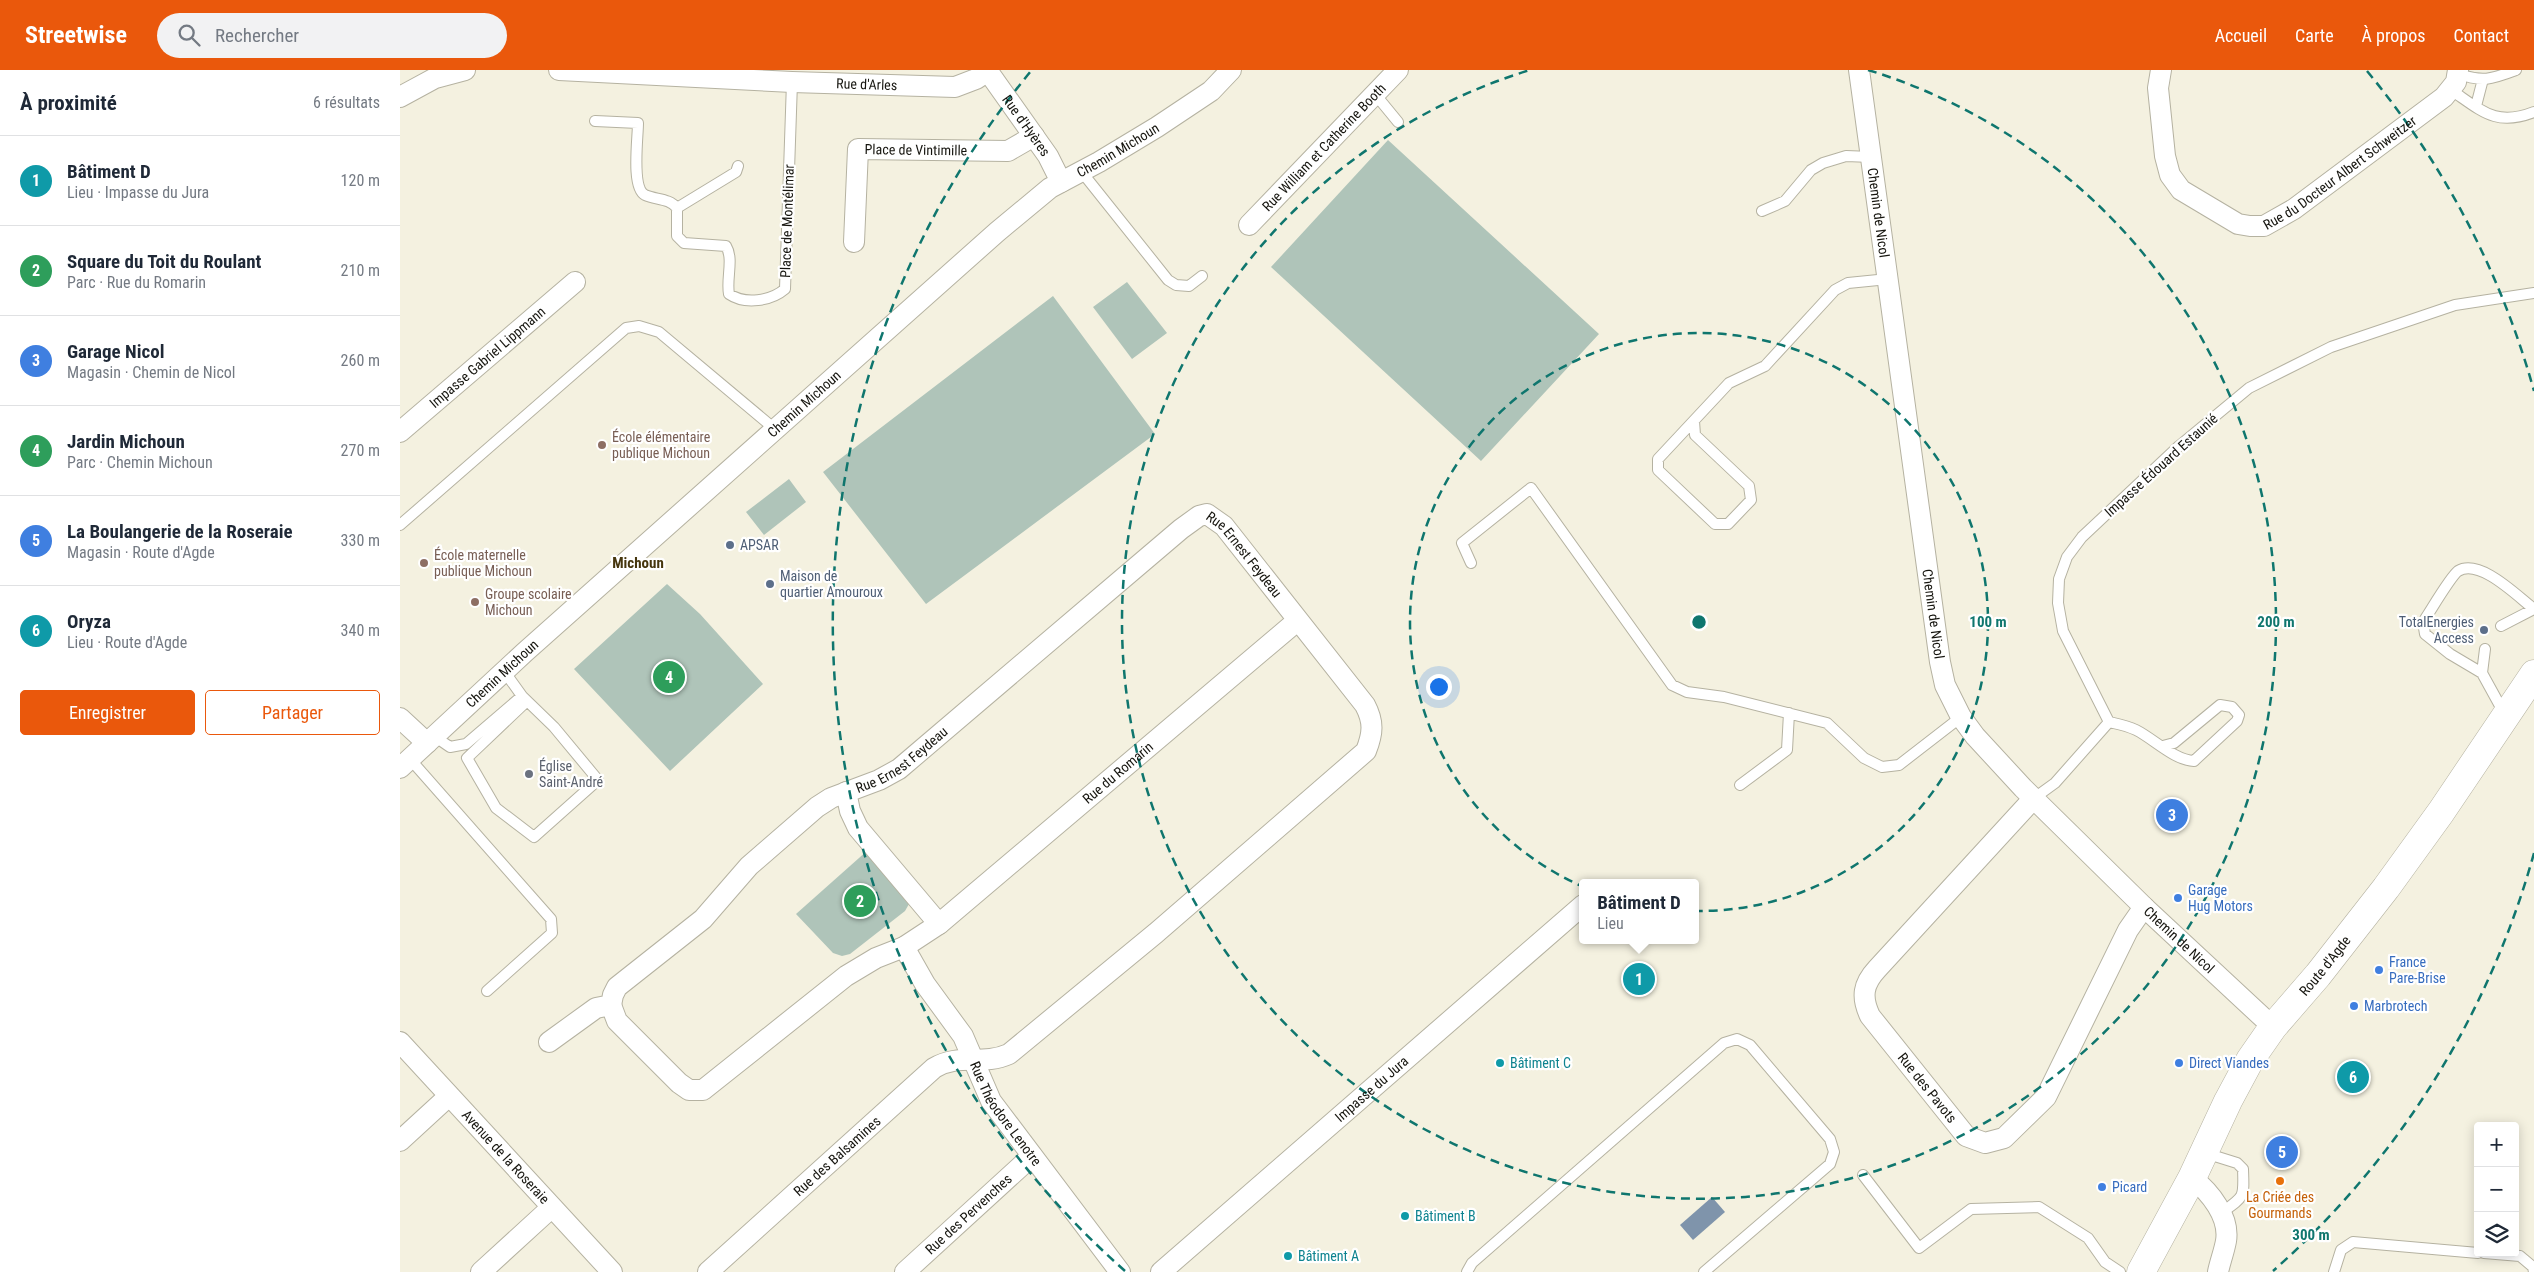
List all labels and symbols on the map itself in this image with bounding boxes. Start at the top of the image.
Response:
street label: Rue d'Arles [836,75,897,93]
street label: Rue William et Catherine Booth [1259,80,1389,214]
street label: Rue d'Hyères [999,92,1054,159]
street label: Rue du Docteur Albert Schweitzer [2260,113,2419,233]
street label: Chemin Michoun [1074,120,1162,180]
street label: Place de Vintimille [864,141,968,158]
street label: Place de Montélimar [777,164,797,278]
street label: Chemin de Nicol [1864,167,1893,259]
street label: Impasse Gabriel Lippmann [426,303,548,411]
street label: Chemin Michoun [764,367,844,441]
street label: Impasse Édouard Estaunié [2101,409,2221,520]
place label: École élémentaire publique Michoun [612,428,711,461]
marker: École élémentaire publique Michoun [596,439,608,451]
street label: Rue Ernest Feydeau [1203,508,1285,600]
place label: APSAR [740,537,779,553]
marker: APSAR [724,539,736,551]
place label: École maternelle publique Michoun [434,546,532,579]
district label: Michoun [612,554,664,572]
marker: École maternelle publique Michoun [418,557,430,569]
place label: Maison de quartier Amouroux [780,568,883,600]
street label: Chemin de Nicol [1919,568,1947,660]
marker: Maison de quartier Amouroux [764,578,776,590]
place label: Groupe scolaire Michoun [485,586,572,618]
marker: Groupe scolaire Michoun [469,596,481,608]
centre of rings [1690,613,1708,631]
text: 100 m [1969,613,2007,631]
text: 200 m [2257,613,2295,631]
place label: TotalEnergies Access [2399,614,2474,646]
marker: TotalEnergies Access [2478,624,2490,636]
street label: Chemin Michoun [462,636,541,711]
pin: 4 [653,658,685,696]
your location [1426,674,1452,700]
street label: Rue Ernest Feydeau [853,723,951,796]
street label: Rue du Romarin [1079,739,1156,807]
place label: Église Saint-André [539,757,604,790]
marker: Église Saint-André [523,768,535,780]
pin: 3 [2156,796,2188,834]
pin: 2 [844,882,876,920]
place label: Garage Hug Motors [2188,882,2253,914]
marker: Garage Hug Motors [2172,892,2184,904]
street label: Chemin de Nicol [2141,903,2218,976]
street label: Route d'Agde [2296,932,2354,999]
place label: France Pare-Brise [2389,954,2446,986]
pin: 1 [1623,960,1655,998]
marker: France Pare-Brise [2373,964,2385,976]
place label: Marbrotech [2364,998,2428,1014]
marker: Marbrotech [2348,1000,2360,1012]
street label: Rue des Pavots [1895,1050,1960,1126]
street label: Impasse du Jura [1332,1053,1411,1125]
place label: Bâtiment C [1510,1055,1571,1071]
place label: Direct Viandes [2189,1055,2269,1071]
marker: Bâtiment C [1494,1057,1506,1069]
marker: Direct Viandes [2173,1057,2185,1069]
pin: 6 [2337,1058,2369,1096]
street label: Rue Théodore Lenotre [967,1059,1045,1169]
street label: Avenue de la Roseraie [459,1107,553,1207]
street label: Rue des Balsamines [790,1113,884,1199]
pin: 5 [2266,1133,2298,1171]
street label: Rue des Pervenches [922,1171,1015,1257]
marker: La Criée des Gourmands [2274,1175,2286,1187]
place label: Picard [2112,1179,2147,1195]
marker: Picard [2096,1181,2108,1193]
place label: La Criée des Gourmands [2246,1189,2314,1221]
place label: Bâtiment B [1415,1208,1476,1224]
marker: Bâtiment B [1399,1210,1411,1222]
text: 300 m [2292,1226,2330,1244]
place label: Bâtiment A [1298,1248,1359,1264]
marker: Bâtiment A [1282,1250,1294,1262]

